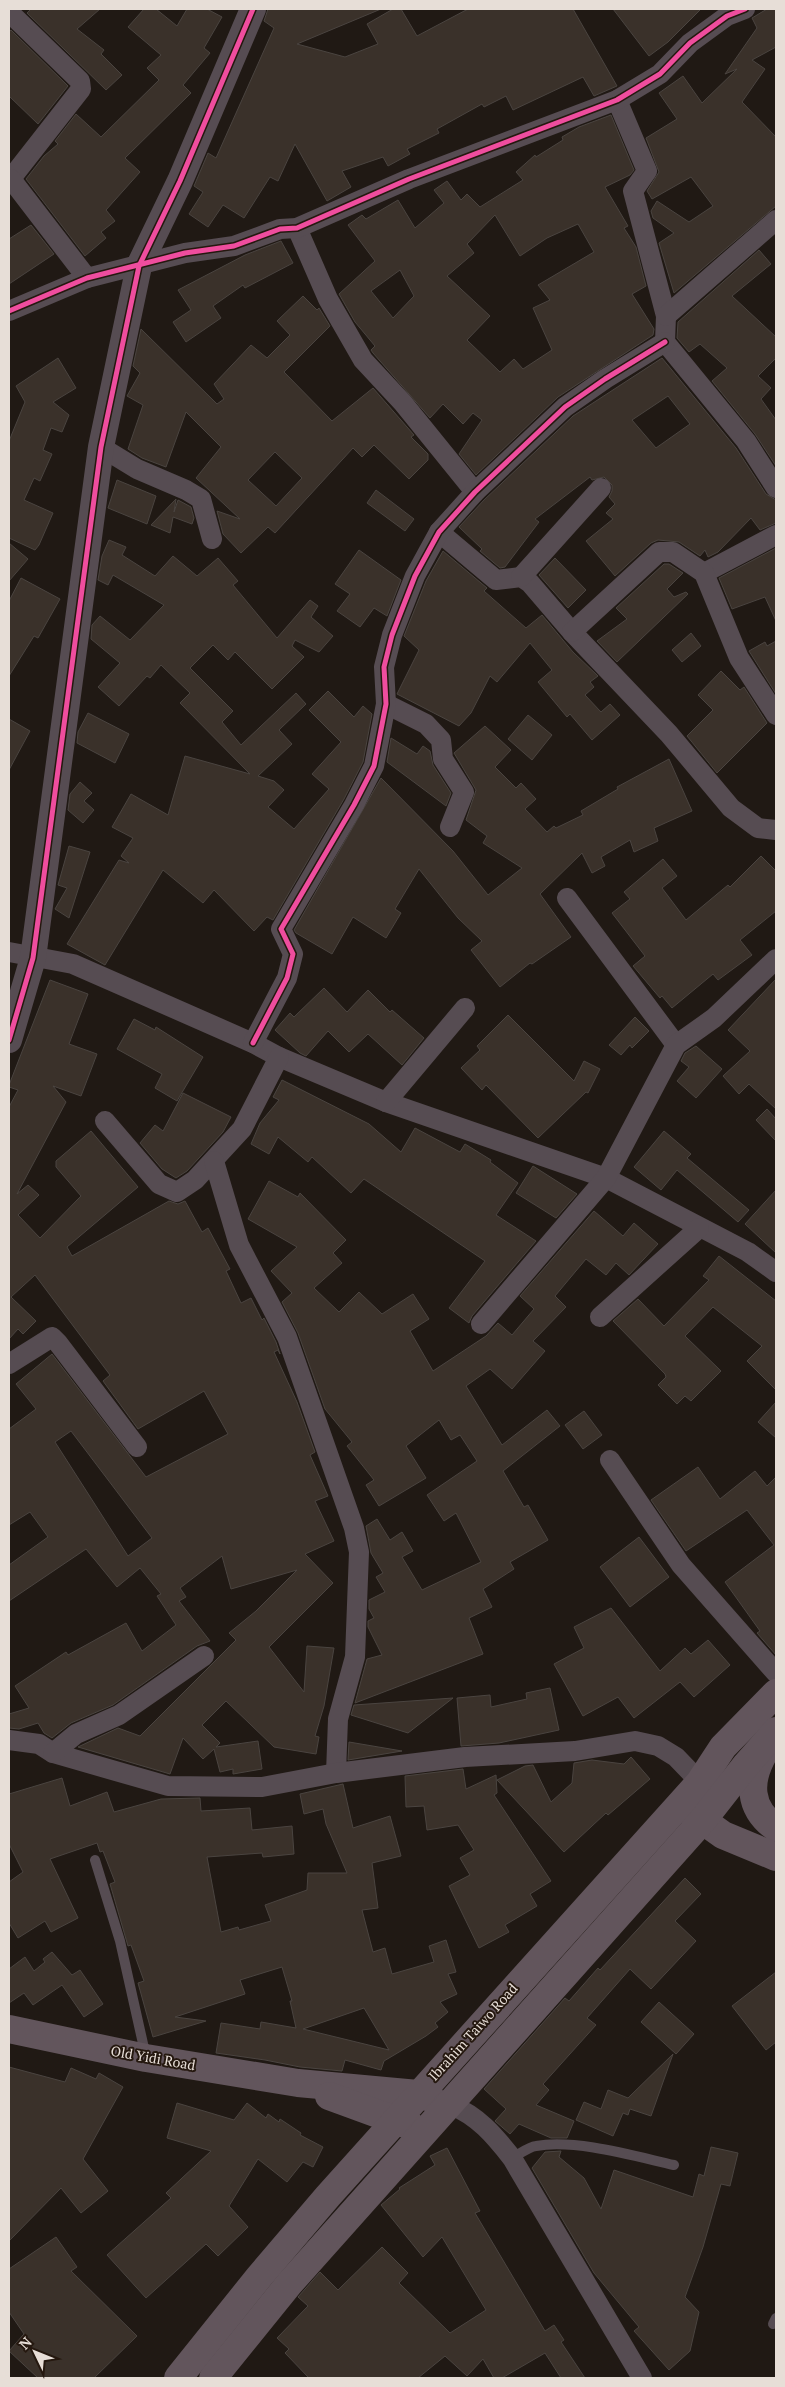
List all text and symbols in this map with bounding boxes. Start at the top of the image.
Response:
street label: Ibrahim Taiwo Road [424,1979,522,2084]
street label: Old Yidi Road [109,2041,197,2074]
north arrow [10,2327,60,2377]
text: N [15,2332,36,2353]

